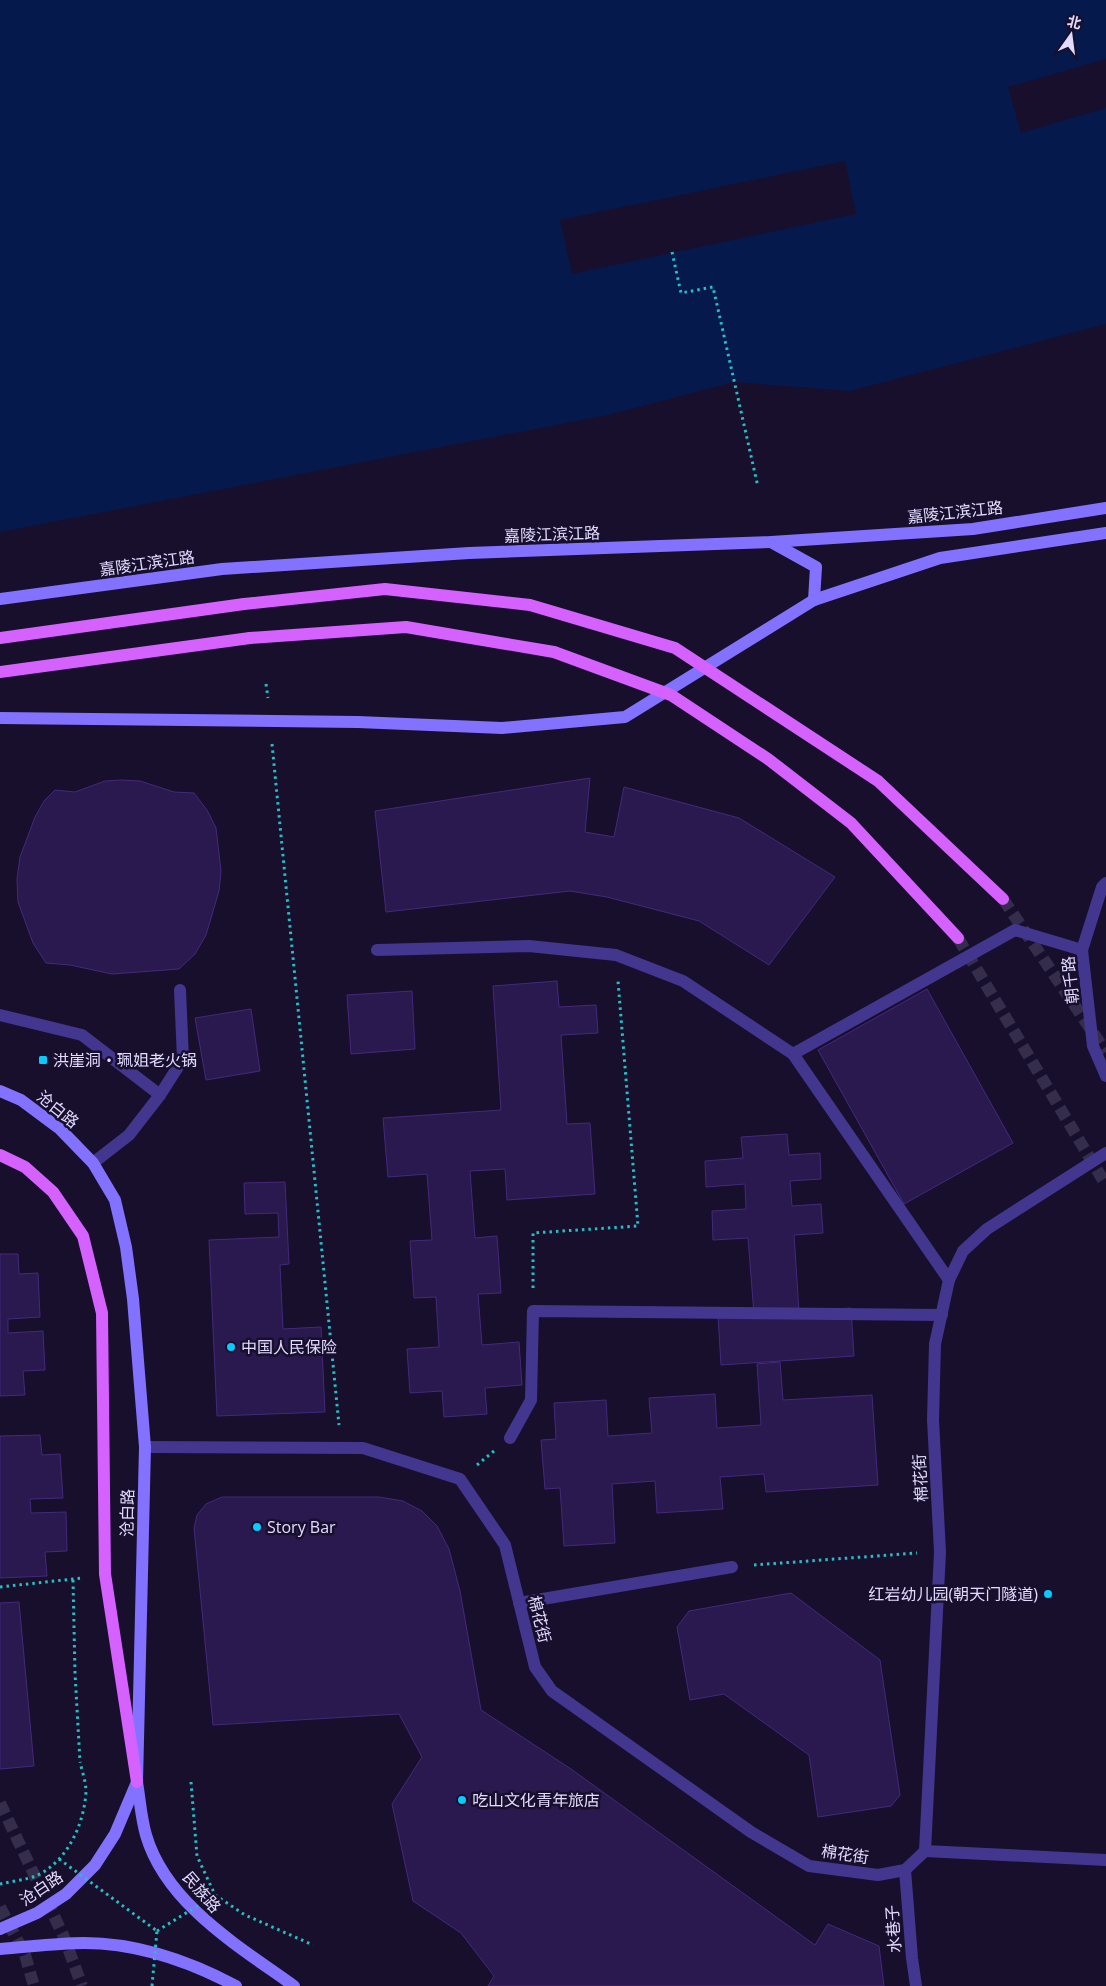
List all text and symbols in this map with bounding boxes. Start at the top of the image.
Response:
north arrow [1046,10,1096,60]
text: 北 [1065,11,1083,33]
street label: 嘉陵江滨江路 [906,496,1004,528]
street label: 嘉陵江滨江路 [504,521,600,547]
street label: 嘉陵江滨江路 [98,545,196,581]
street label: 朝千路 [1057,955,1083,1005]
place label: 洪崖洞‧珮姐老火锅 [53,1049,197,1071]
marker: 洪崖洞‧珮姐老火锅 [37,1054,49,1066]
street label: 沧白路 [32,1085,84,1133]
place label: 中国人民保险 [241,1336,337,1358]
marker: 中国人民保险 [225,1341,237,1353]
street label: 棉花街 [908,1453,932,1503]
street label: 沧白路 [116,1489,138,1537]
place label: Story Bar [267,1516,336,1538]
marker: Story Bar [251,1521,263,1533]
place label: 红岩幼儿园(朝天门隧道) [869,1583,1038,1605]
marker: 红岩幼儿园(朝天门隧道) [1042,1588,1054,1600]
street label: 棉花街 [524,1593,556,1645]
place label: 吃山文化青年旅店 [472,1789,600,1811]
marker: 吃山文化青年旅店 [456,1794,468,1806]
street label: 棉花街 [820,1840,870,1868]
street label: 沧白路 [15,1865,67,1911]
street label: 民族路 [178,1867,226,1917]
street label: 水巷子 [880,1904,906,1954]

